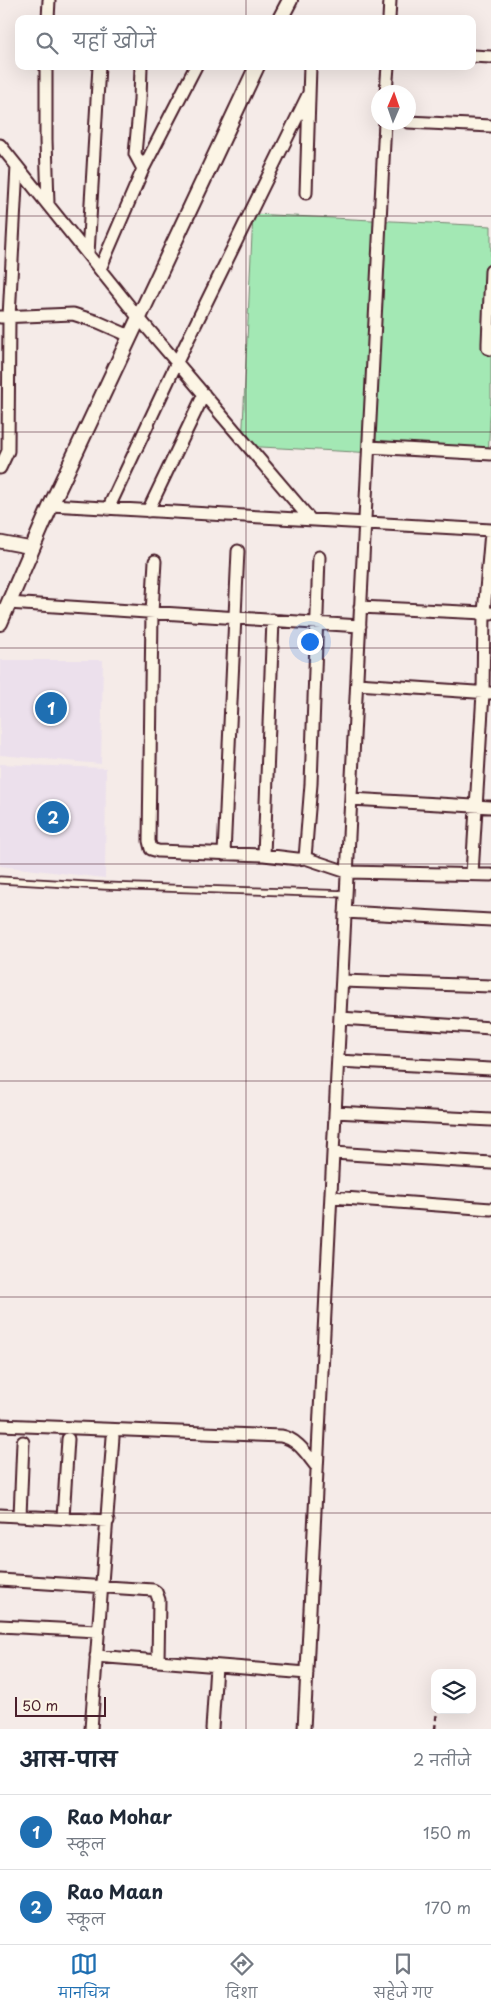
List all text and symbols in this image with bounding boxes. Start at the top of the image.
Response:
search box [15,15,476,70]
text: यहाँ खोजें [73,26,156,54]
icon: search [33,29,61,57]
north arrow [371,85,416,130]
your location [297,629,323,655]
pin: 1 [35,689,67,727]
pin: 2 [37,798,69,836]
map controls [431,1669,476,1714]
button: layers [431,1669,476,1714]
scale bar [15,1694,106,1717]
text: 50 m [22,1695,58,1716]
text: आस-पास [20,1742,117,1774]
text: 2 नतीजे [413,1747,471,1771]
text: Rao Mohar [67,1802,172,1830]
text: 1 [32,1820,40,1844]
text: 150 m [423,1820,471,1844]
text: स्कूल [67,1831,105,1855]
text: Rao Maan [67,1877,163,1905]
text: 2 [30,1895,42,1919]
text: 170 m [425,1895,471,1919]
text: स्कूल [67,1906,105,1930]
tab: मानचित्र [58,1950,109,2009]
tab: दिशा [226,1950,258,2009]
tab: सहेजे गए [374,1950,433,2009]

